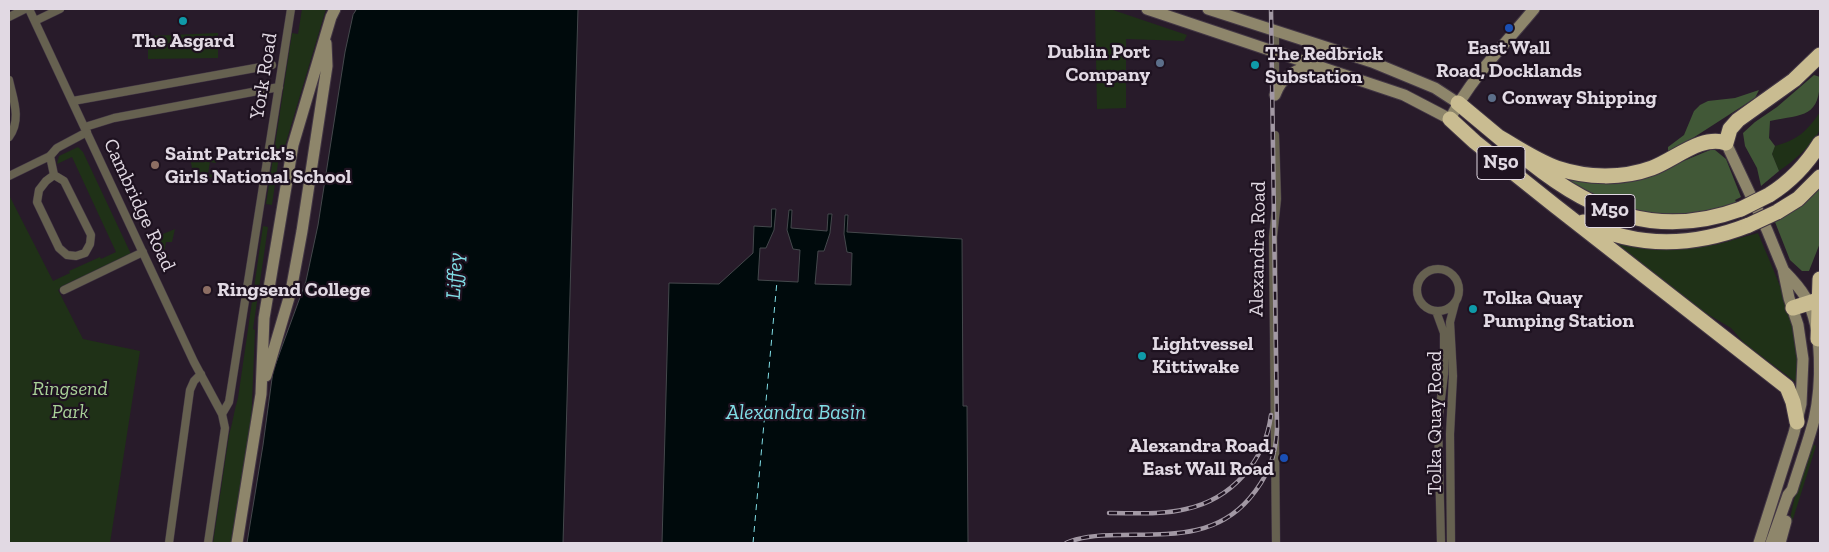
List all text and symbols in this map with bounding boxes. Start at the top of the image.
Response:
marker: The Asgard [177,15,189,27]
marker: East Wall Road, Docklands [1503,22,1515,34]
place label: The Asgard [132,29,234,53]
street label: York Road [245,31,283,121]
place label: East Wall Road, Docklands [1436,36,1582,83]
place label: Dublin Port Company [1047,40,1150,87]
place label: The Redbrick Substation [1265,42,1383,89]
marker: Dublin Port Company [1154,57,1166,69]
marker: The Redbrick Substation [1249,59,1261,71]
place label: Conway Shipping [1502,86,1657,110]
marker: Conway Shipping [1486,92,1498,104]
street label: Cambridge Road [98,135,180,275]
place label: Saint Patrick's Girls National School [165,142,351,189]
road number: N50 [1477,146,1525,180]
marker: Saint Patrick's Girls National School [149,159,161,171]
street label: Alexandra Road [1245,181,1271,317]
road number: M50 [1585,195,1635,228]
water label: Liffey [441,252,469,300]
place label: Ringsend College [217,278,370,302]
marker: Ringsend College [201,284,213,296]
place label: Tolka Quay Pumping Station [1483,286,1634,333]
marker: Tolka Quay Pumping Station [1467,303,1479,315]
place label: Lightvessel Kittiwake [1152,332,1254,379]
marker: Lightvessel Kittiwake [1136,350,1148,362]
street label: Tolka Quay Road [1423,351,1447,495]
park label: Ringsend Park [32,377,108,424]
water label: Alexandra Basin [726,400,866,426]
place label: Alexandra Road, East Wall Road [1129,434,1274,481]
marker: Alexandra Road, East Wall Road [1278,452,1290,464]

